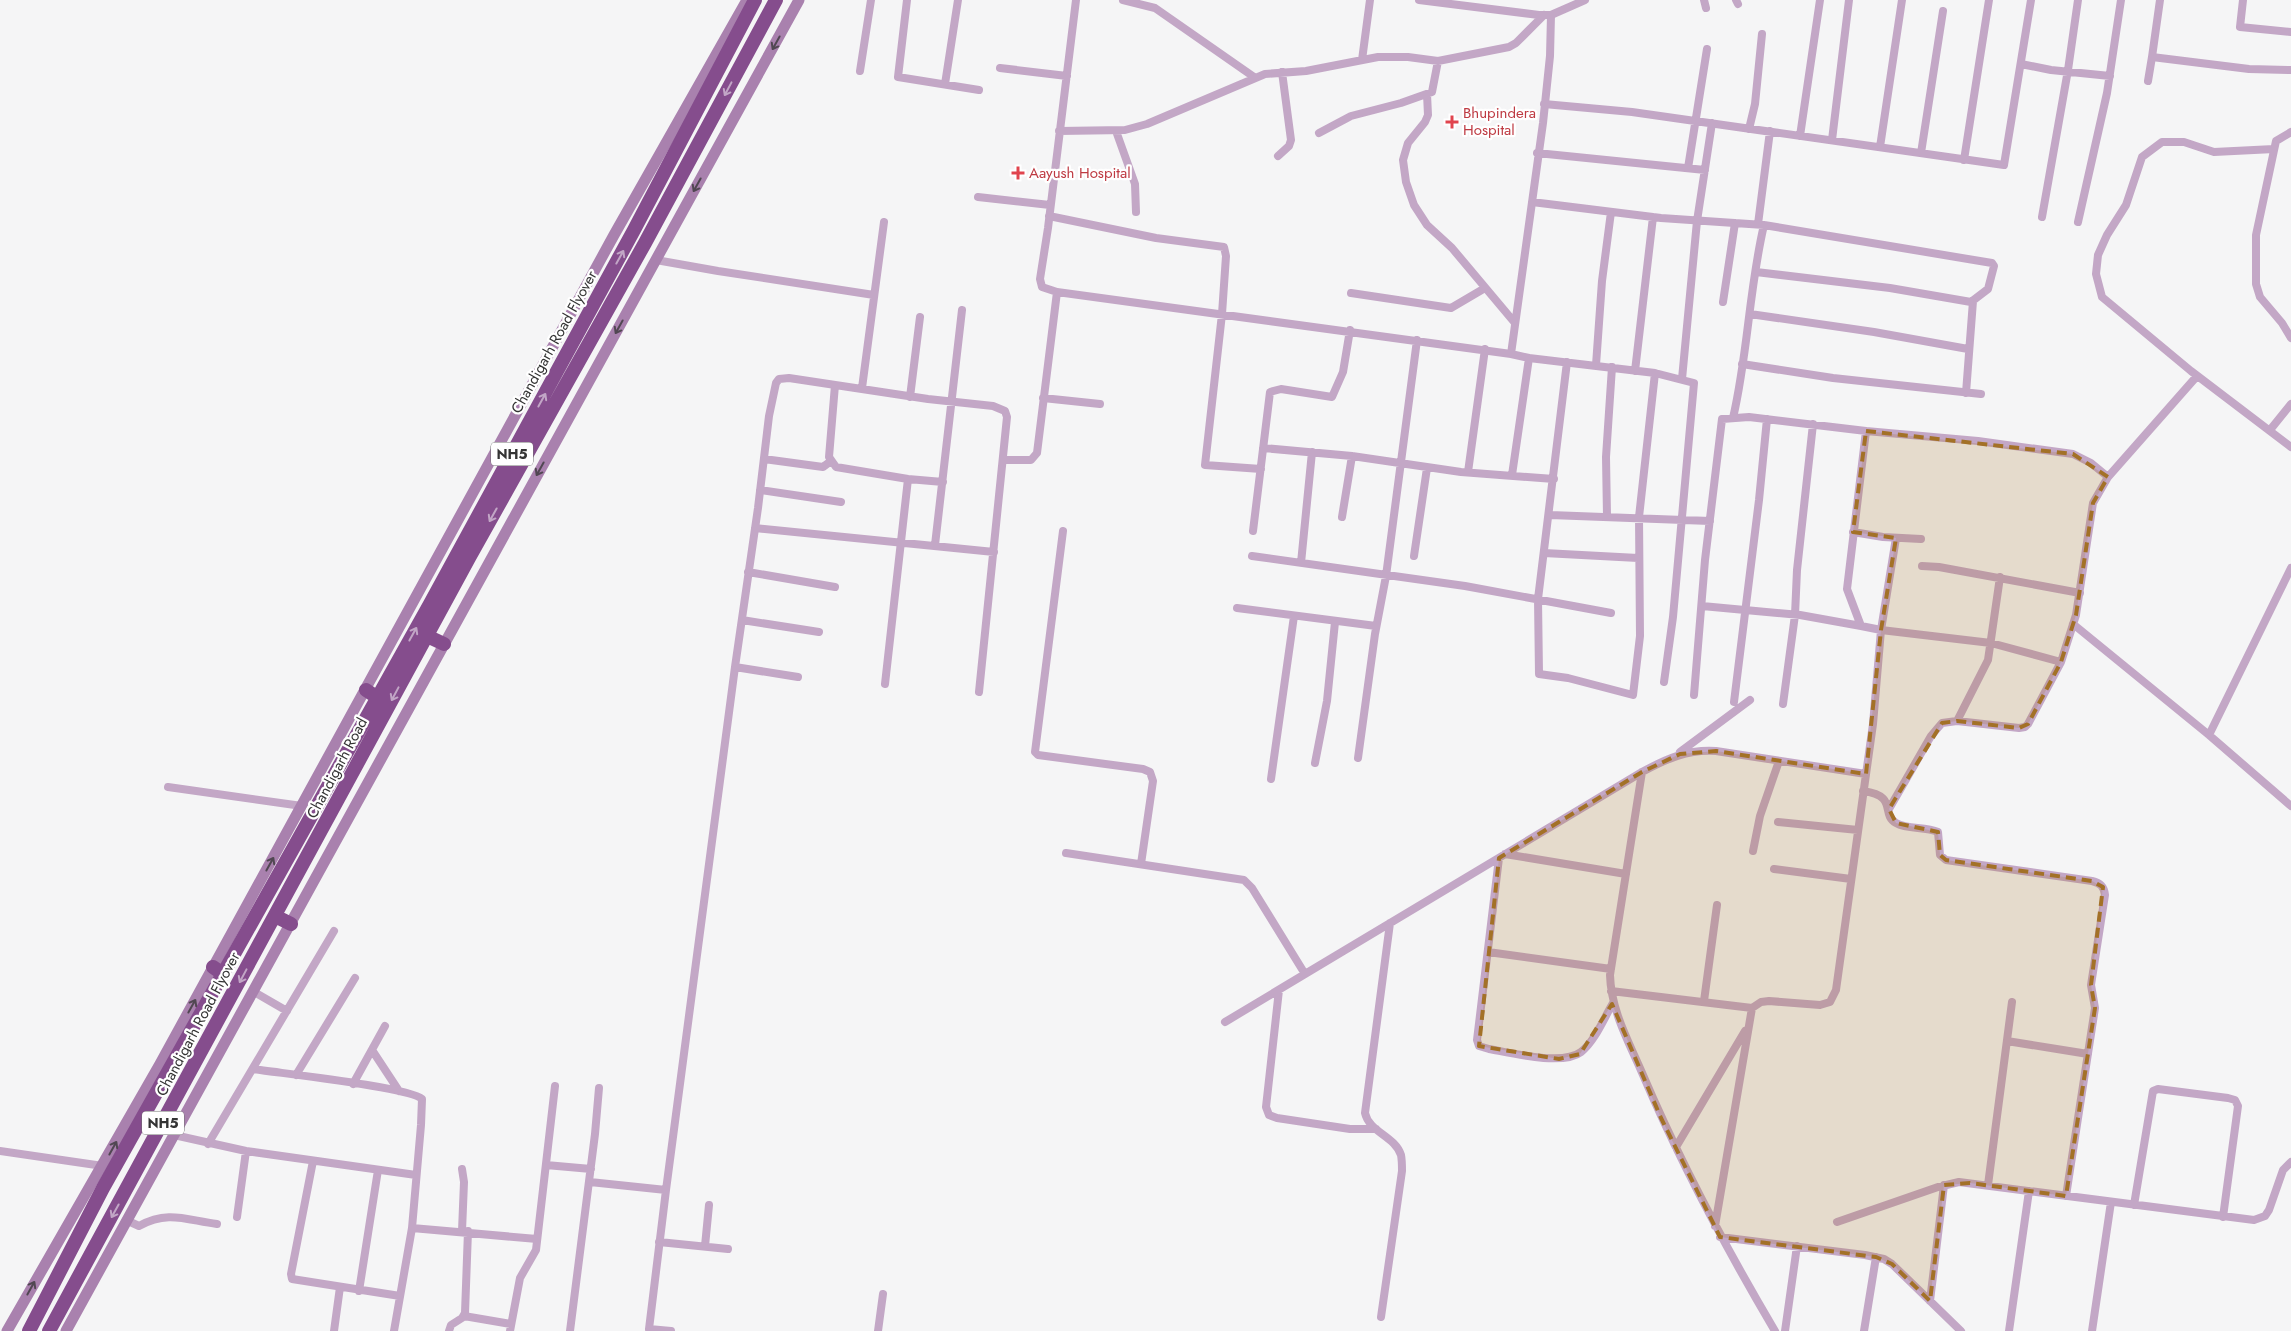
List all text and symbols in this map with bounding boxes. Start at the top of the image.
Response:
one-way arrow [771,35,781,50]
one-way arrow [723,81,732,96]
place label: Bhupindera Hospital [1463,102,1536,141]
marker: Bhupindera Hospital [1445,115,1459,129]
place label: Aayush Hospital [1029,162,1131,184]
marker: Aayush Hospital [1011,166,1025,180]
one-way arrow [692,177,701,192]
one-way arrow [615,250,625,265]
street label: Chandigarh Road Flyover [506,266,603,417]
one-way arrow [613,319,623,334]
one-way arrow [537,393,547,407]
road number: NH5 [491,442,533,466]
one-way arrow [534,462,544,476]
one-way arrow [487,507,497,521]
one-way arrow [409,627,418,642]
one-way arrow [390,686,399,701]
street label: Chandigarh Road [301,714,373,822]
one-way arrow [265,856,275,871]
street label: Chandigarh Road Flyover [151,947,246,1100]
one-way arrow [237,969,247,983]
one-way arrow [187,999,197,1014]
road number: NH5 [142,1112,184,1134]
one-way arrow [109,1141,118,1156]
one-way arrow [110,1204,120,1219]
one-way arrow [26,1281,36,1296]

